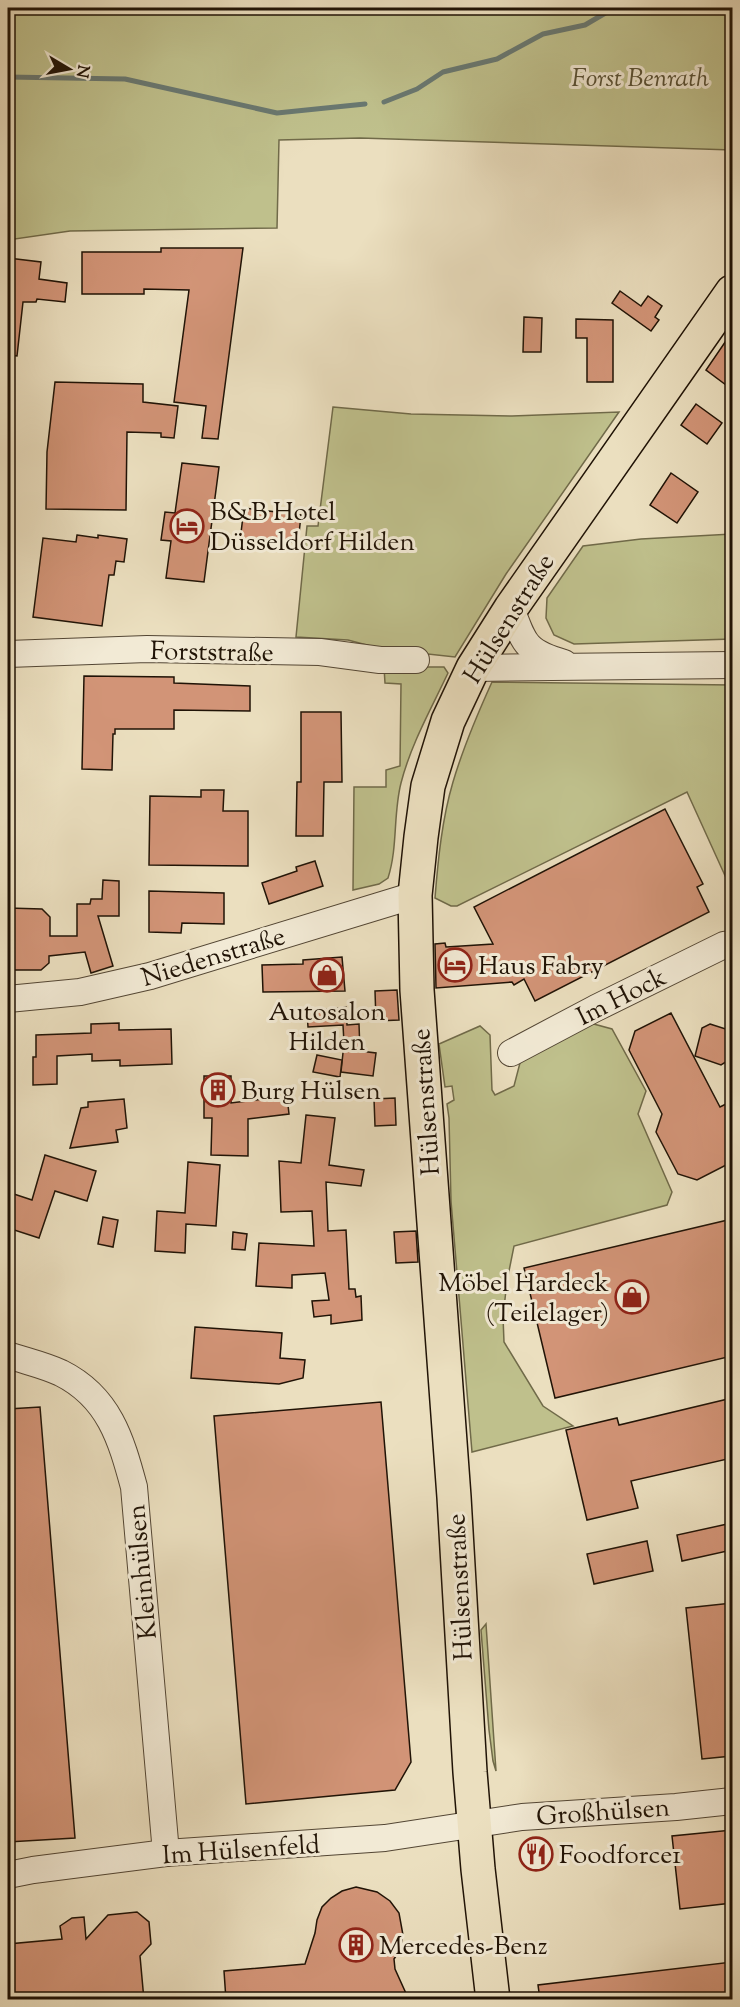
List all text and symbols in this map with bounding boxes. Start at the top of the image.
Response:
north arrow [39,39,99,99]
park label: Forst Benrath [571,61,709,98]
text: N [69,63,94,80]
place label: B&B Hotel Düsseldorf Hilden [210,495,415,562]
hotel icon: B&B Hotel Düsseldorf Hilden [169,508,205,544]
street label: Hülsenstraße [455,547,565,692]
street label: Forststraße [150,634,274,673]
street label: Niedenstraße [137,919,290,998]
hotel icon: Haus Fabry [437,947,473,983]
place label: Haus Fabry [478,949,604,986]
shop icon: Autosalon Hilden [309,957,345,993]
street label: Im Hock [571,960,673,1037]
place label: Autosalon Hilden [268,995,386,1062]
street label: Hülsenstraße [404,1027,451,1177]
building icon: Burg Hülsen [200,1072,236,1108]
place label: Burg Hülsen [241,1074,381,1111]
place label: Möbel Hardeck (Teilelager) [438,1266,609,1333]
shop icon: Möbel Hardeck (Teilelager) [614,1279,650,1315]
street label: Kleinhülsen [119,1503,168,1641]
street label: Hülsenstraße [439,1512,484,1661]
street label: Großhülsen [535,1790,671,1837]
street label: Im Hülsenfeld [161,1828,322,1875]
restaurant icon: Foodforce1 [518,1836,554,1872]
place label: Foodforce1 [559,1838,681,1875]
building icon: Mercedes-Benz [338,1927,374,1963]
place label: Mercedes-Benz [379,1929,548,1966]

